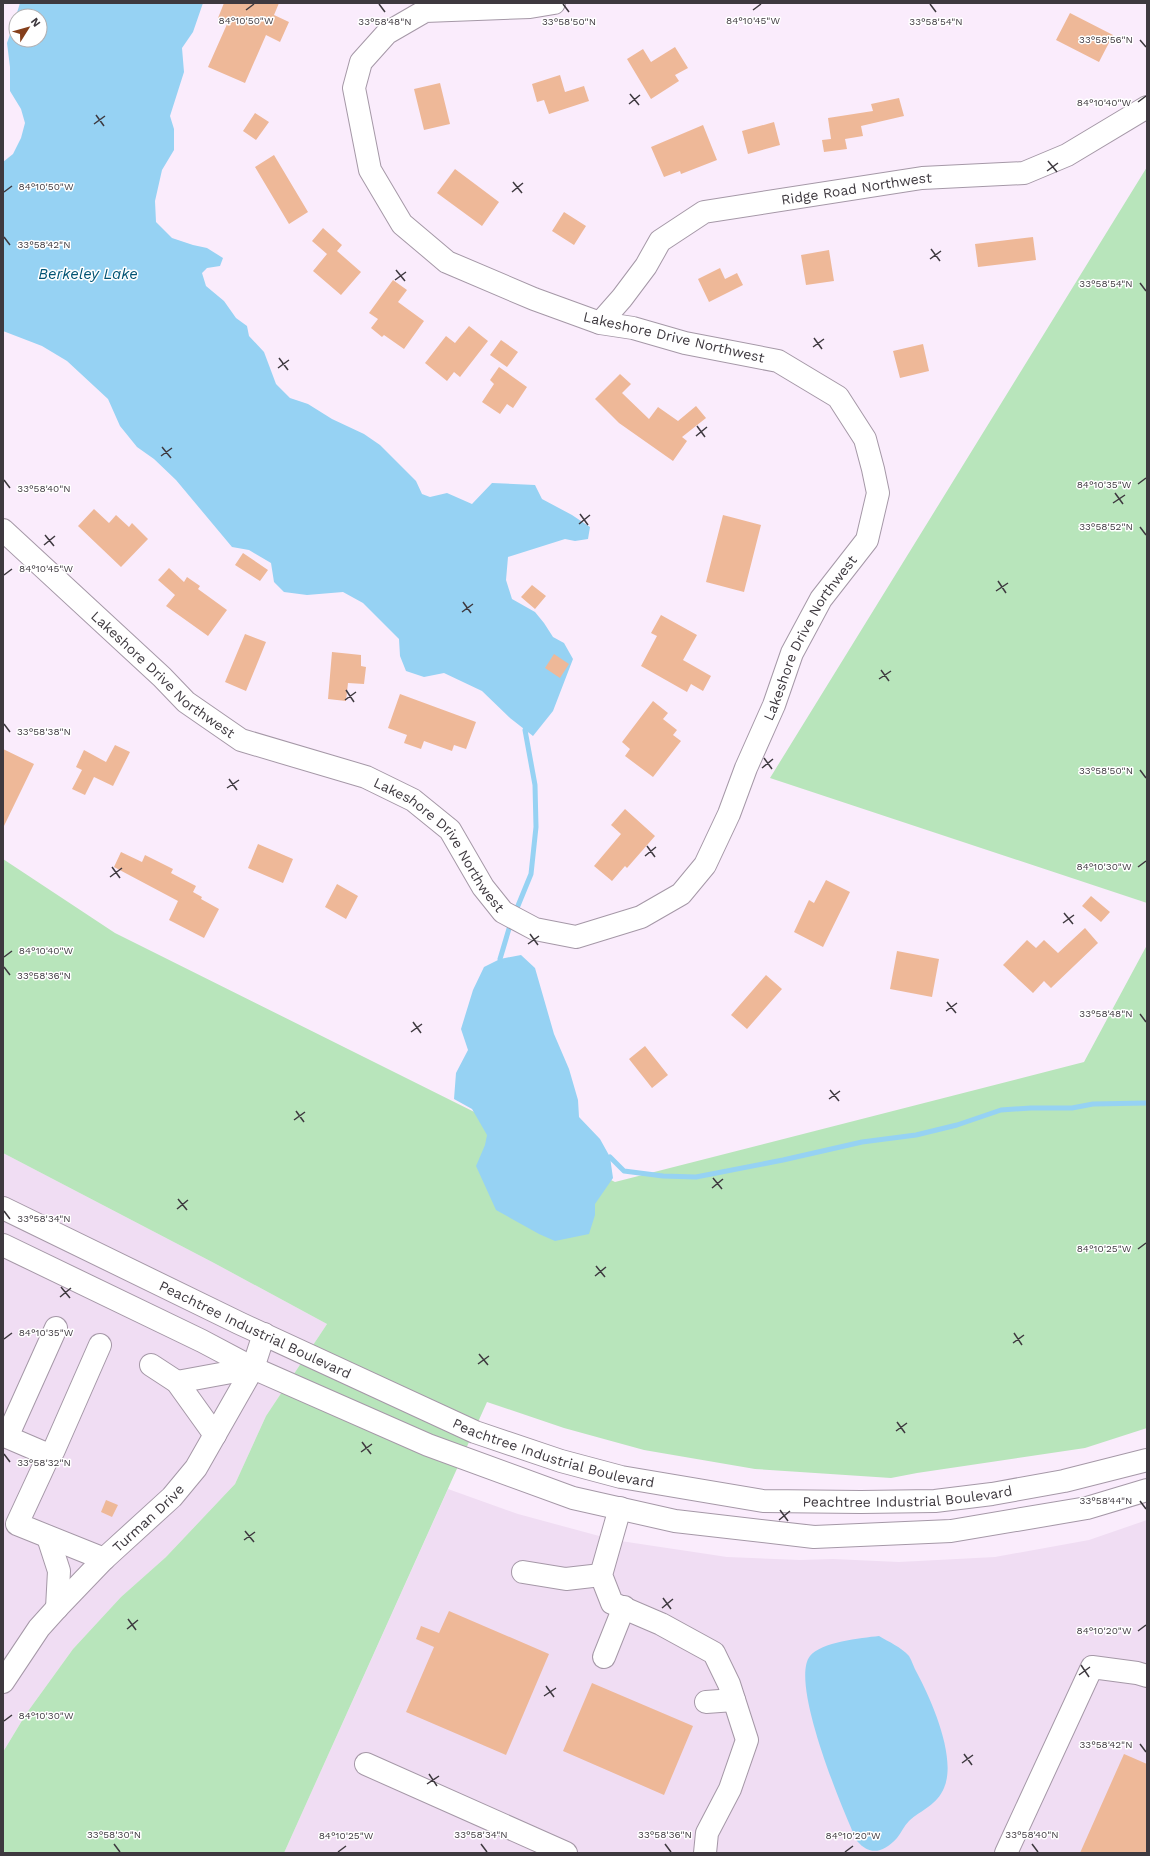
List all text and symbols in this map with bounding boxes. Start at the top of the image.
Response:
north arrow [8,8,48,48]
text: N [28,15,43,29]
text: 84°10'50"W [218,15,274,26]
text: 84°10'45"W [726,15,780,26]
text: 33°58'48"N [358,16,412,27]
text: 33°58'50"N [542,16,596,27]
text: 33°58'54"N [909,16,963,27]
text: 33°58'56"N [1079,34,1133,45]
text: 84°10'40"W [1077,97,1132,108]
street label: Ridge Road Northwest [780,170,932,208]
text: 84°10'50"W [18,181,74,192]
text: 33°58'42"N [18,239,70,250]
water label: Berkeley Lake [38,265,138,283]
text: 33°58'54"N [1079,278,1133,289]
street label: Lakeshore Drive Northwest [582,308,766,366]
text: 84°10'35"W [1077,479,1132,490]
text: 33°58'40"N [17,483,71,494]
text: 33°58'52"N [1079,521,1133,532]
street label: Lakeshore Drive Northwest [760,552,860,723]
text: 84°10'45"W [19,563,73,574]
street label: Lakeshore Drive Northwest [88,608,238,741]
text: 33°58'38"N [17,726,71,737]
text: 33°58'50"N [1079,765,1133,776]
street label: Lakeshore Drive Northwest [371,774,508,915]
text: 84°10'30"W [1076,861,1132,872]
text: 84°10'40"W [19,945,74,956]
text: 33°58'36"N [17,970,71,981]
text: 33°58'48"N [1079,1008,1133,1019]
text: 33°58'34"N [17,1213,71,1224]
text: 84°10'25"W [1077,1243,1132,1254]
street label: Peachtree Industrial Boulevard [157,1277,354,1382]
text: 84°10'35"W [19,1327,74,1338]
street label: Peachtree Industrial Boulevard [450,1415,656,1491]
text: 33°58'32"N [17,1457,71,1468]
street label: Turman Drive [109,1481,187,1555]
street label: Peachtree Industrial Boulevard [802,1483,1013,1510]
text: 33°58'44"N [1080,1495,1132,1506]
text: 84°10'20"W [1076,1625,1132,1636]
text: 84°10'30"W [18,1710,74,1721]
text: 33°58'42"N [1080,1739,1132,1750]
text: 33°58'30"N [87,1829,141,1840]
text: 33°58'34"N [454,1829,508,1840]
text: 33°58'36"N [638,1829,692,1840]
text: 33°58'40"N [1005,1829,1059,1840]
text: 84°10'25"W [319,1830,374,1841]
text: 84°10'20"W [825,1830,881,1841]

